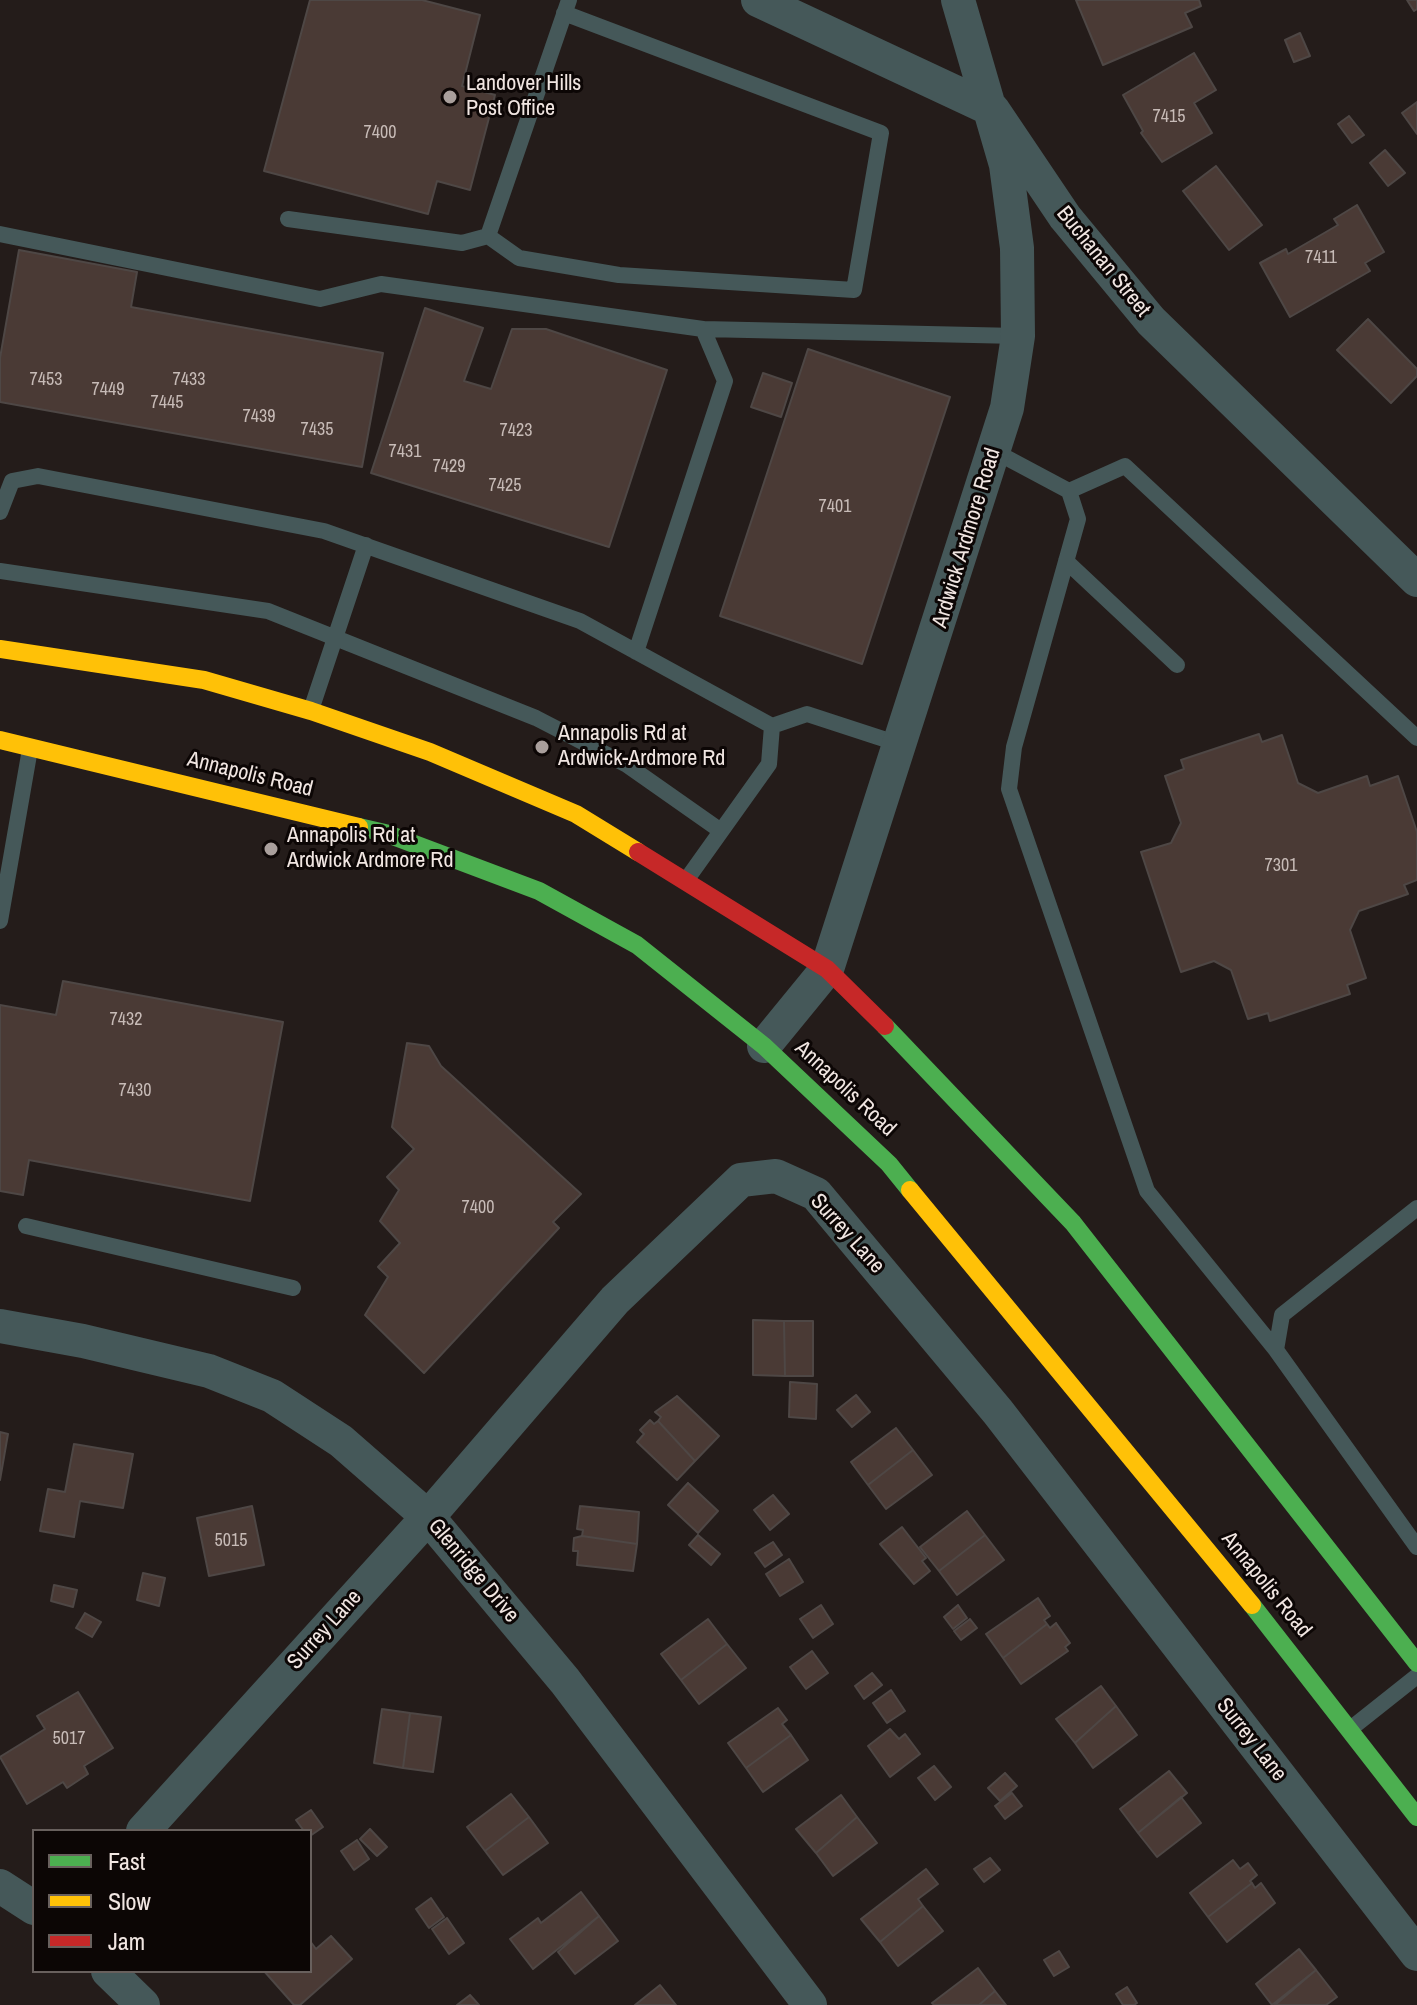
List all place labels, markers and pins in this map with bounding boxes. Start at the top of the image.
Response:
place label: Landover Hills Post Office [466,71,581,122]
marker: Landover Hills Post Office [441,88,459,106]
place label: Annapolis Rd at Ardwick-Ardmore Rd [558,721,725,772]
marker: Annapolis Rd at Ardwick-Ardmore Rd [533,738,551,756]
place label: Annapolis Rd at Ardwick Ardmore Rd [287,823,453,874]
marker: Annapolis Rd at Ardwick Ardmore Rd [262,840,280,858]

